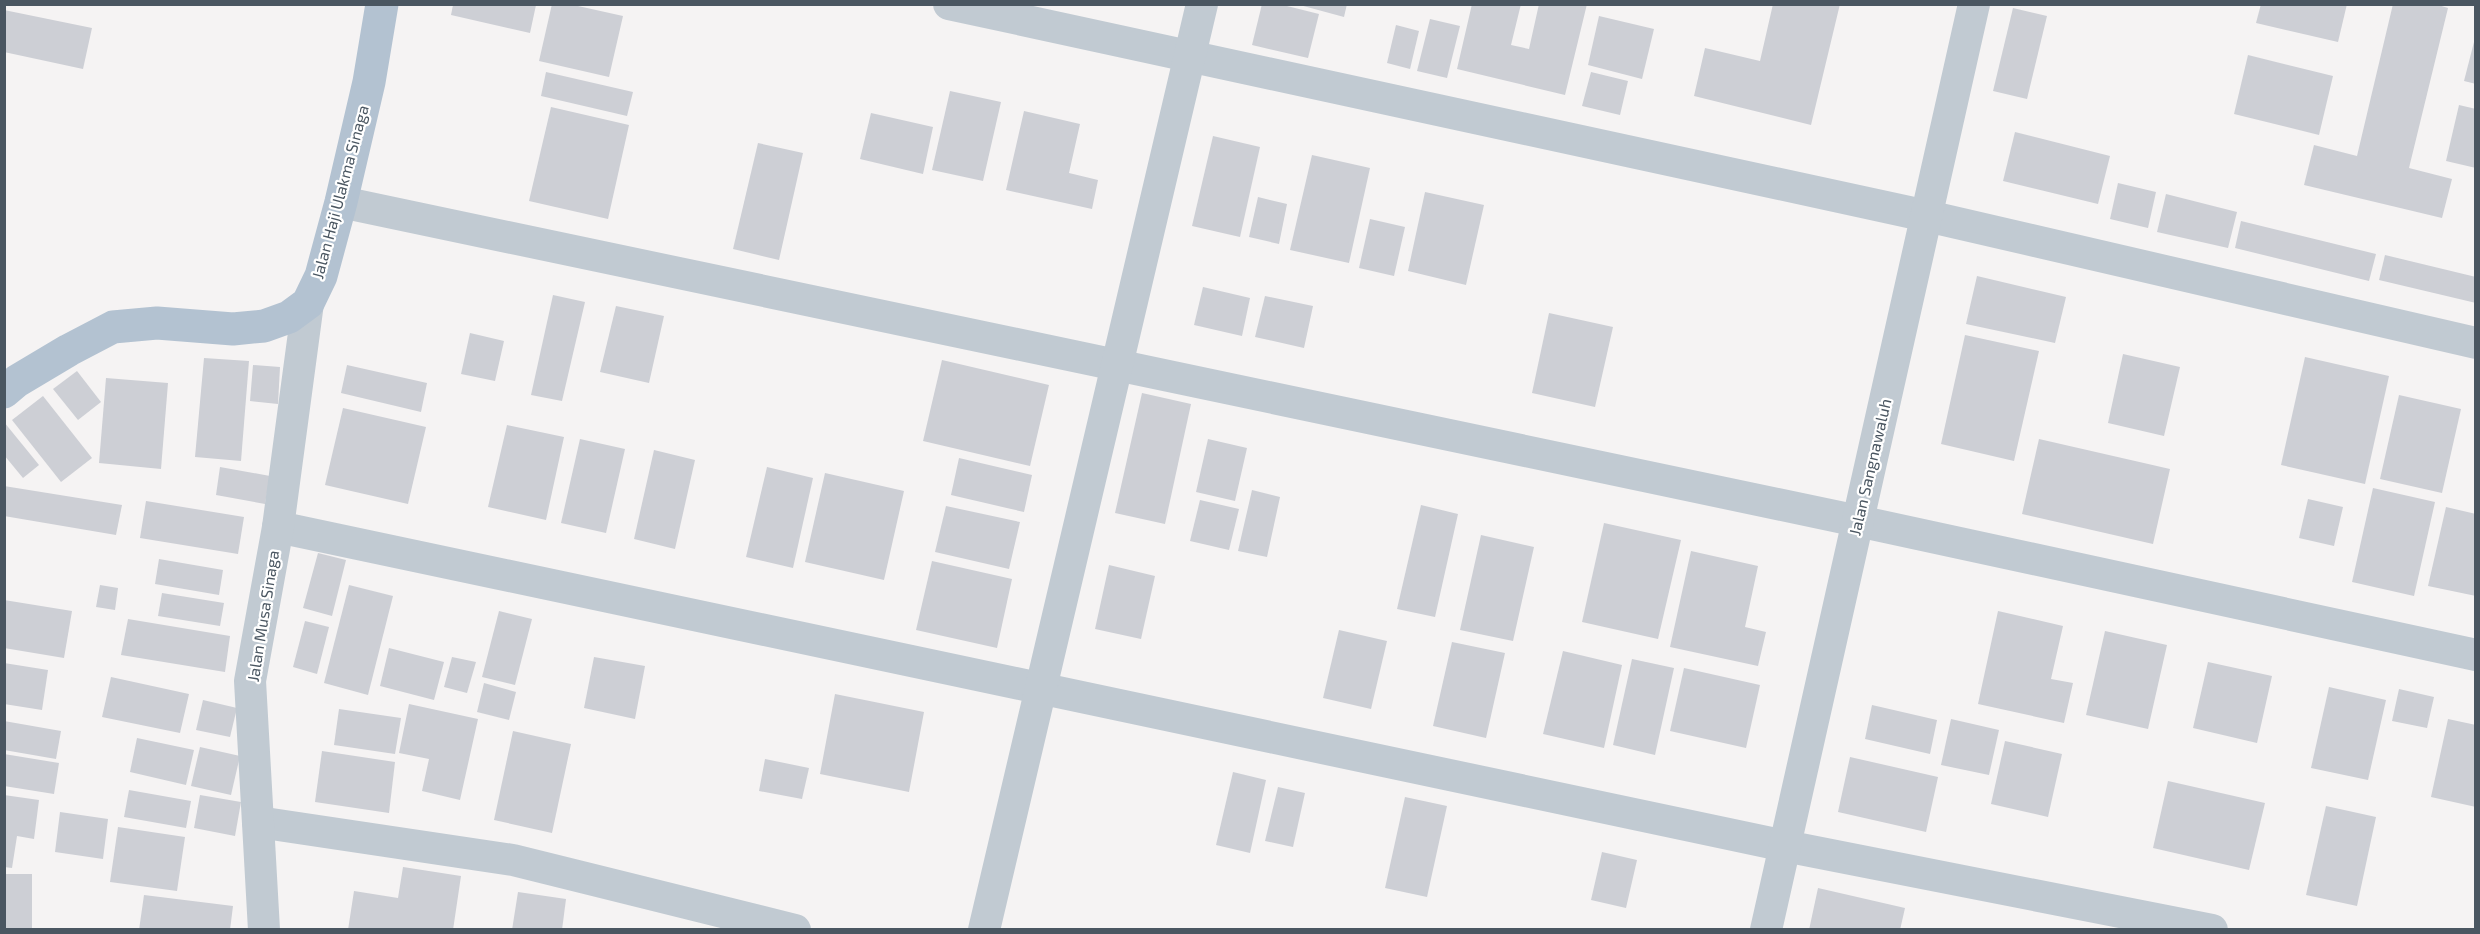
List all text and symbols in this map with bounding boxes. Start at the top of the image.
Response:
street label: Jalan Haji Ulakma Sinaga [307,103,373,281]
street label: Jalan Sangnawaluh [1845,397,1894,537]
street label: Jalan Musa Sinaga [243,549,282,683]

